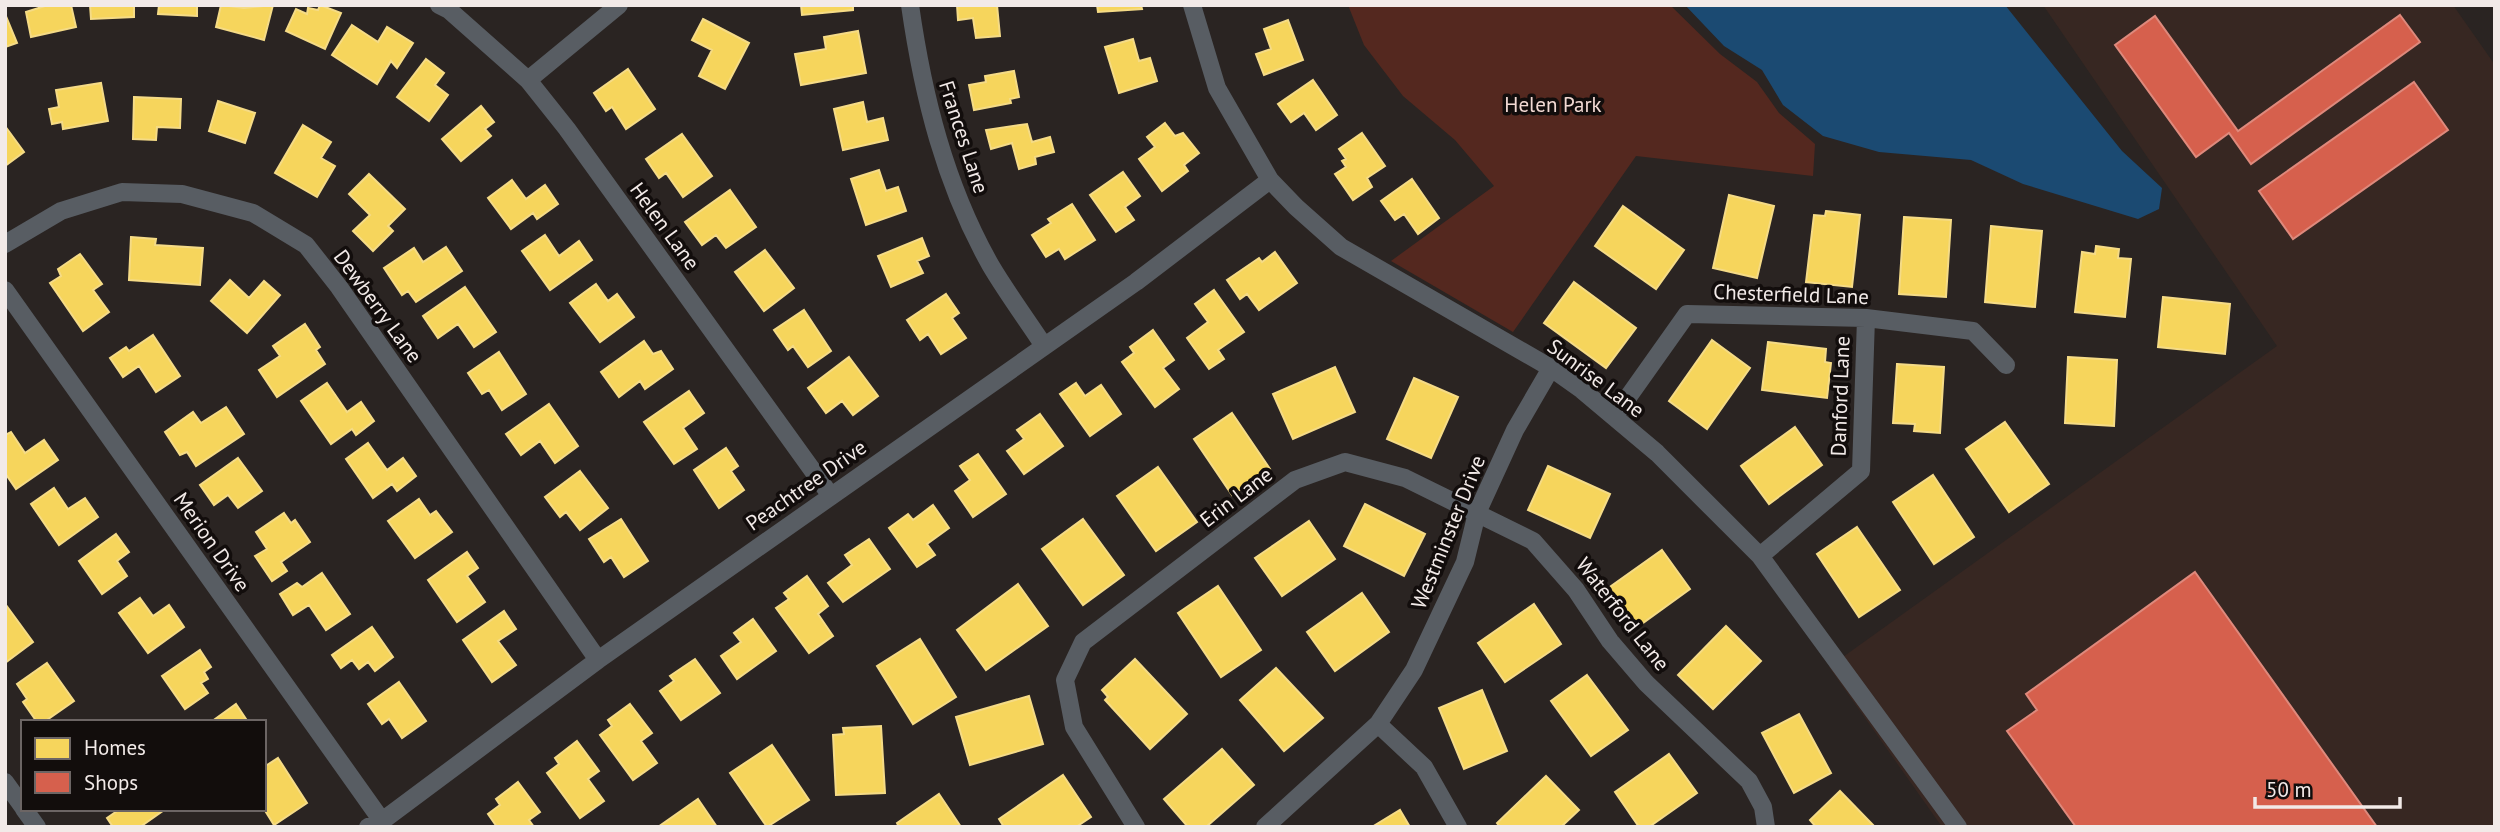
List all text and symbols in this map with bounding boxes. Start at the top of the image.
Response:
street label: Frances Lane [933,77,995,197]
park label: Helen Park [1504,91,1602,118]
street label: Helen Lane [624,177,706,275]
street label: Dewberry Lane [328,244,428,368]
street label: Chesterfield Lane [1713,278,1869,310]
street label: Sunrise Lane [1542,333,1650,423]
street label: Danford Lane [1824,335,1856,457]
street label: Peachtree Drive [740,433,872,537]
street label: Westminster Drive [1405,451,1491,613]
street label: Erin Lane [1194,461,1278,533]
street label: Merion Drive [168,487,256,597]
street label: Waterford Lane [1570,552,1676,676]
legend [21,720,266,811]
text: Homes [84,734,146,761]
scale bar [2255,766,2400,810]
text: Shops [84,769,138,796]
text: 50 m [2266,776,2312,803]

